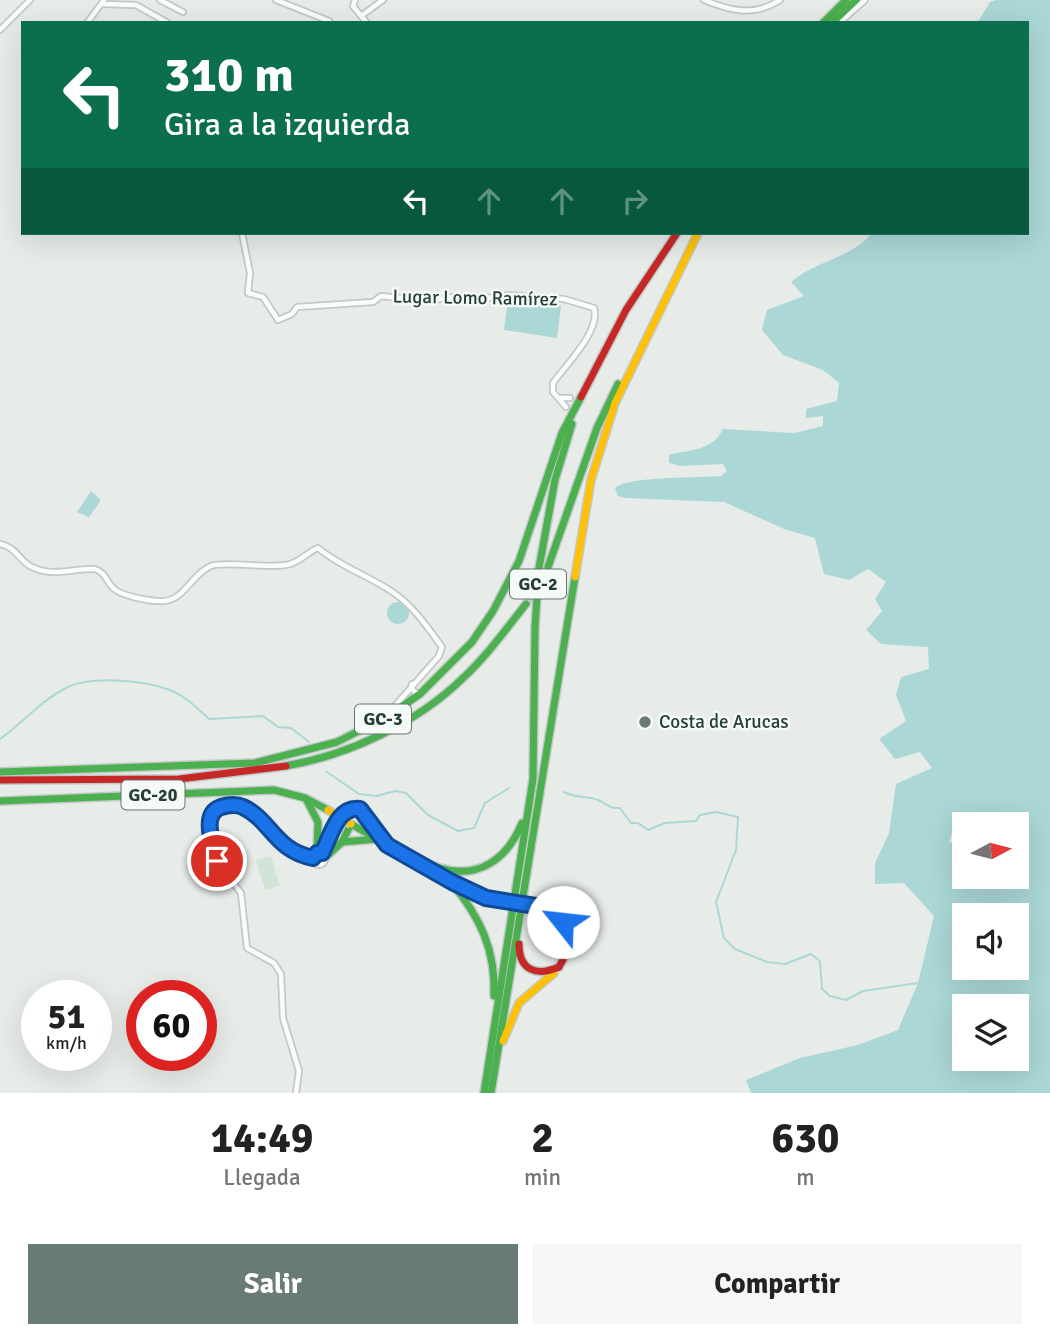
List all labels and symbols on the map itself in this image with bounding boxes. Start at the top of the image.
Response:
street label: Lugar Lomo Ramírez [392,285,558,311]
road number: GC-2 [510,570,566,598]
road number: GC-3 [355,704,411,734]
place label: Costa de Arucas [659,710,789,734]
marker: Costa de Arucas [637,714,653,730]
road number: GC-20 [122,780,184,810]
north arrow [952,812,1029,889]
pin [187,831,247,891]
position arrow [526,885,600,959]
speed limit sign: 60 [126,980,217,1071]

